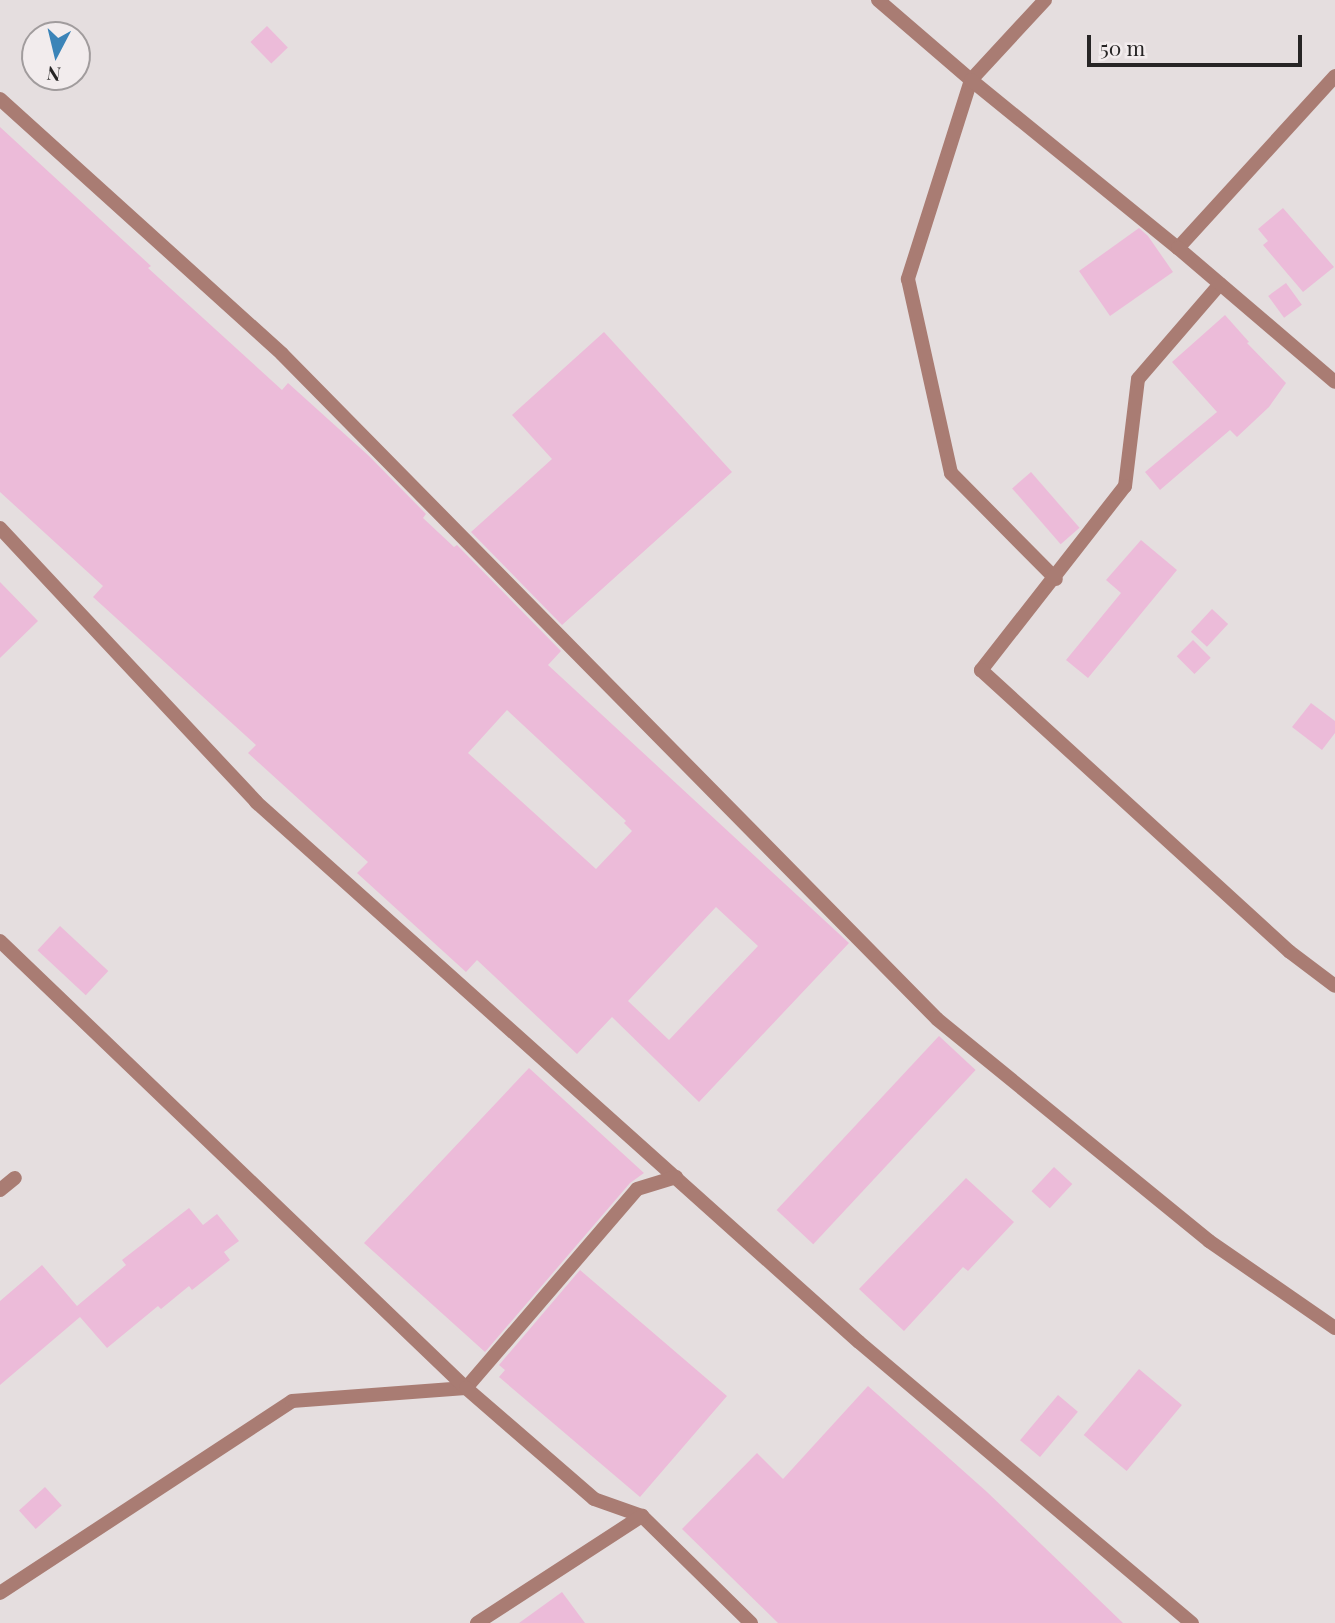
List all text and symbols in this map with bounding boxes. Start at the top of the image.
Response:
north arrow [21,21,91,91]
scale bar [1090,21,1305,65]
text: 50 m [1100,33,1145,61]
text: N [45,61,62,89]

